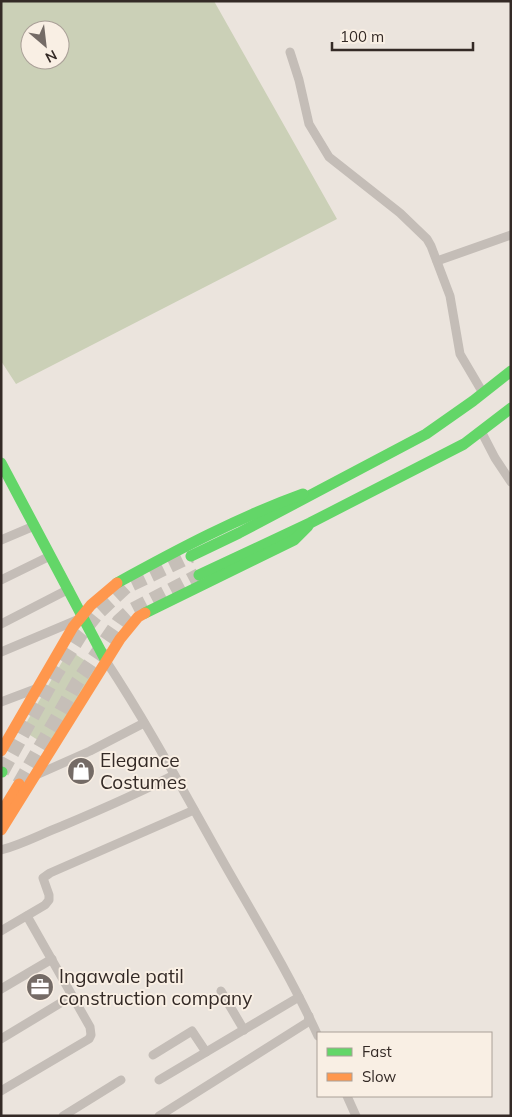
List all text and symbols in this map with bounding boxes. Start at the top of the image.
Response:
north arrow [20,20,70,70]
scale bar [332,20,473,52]
text: 100 m [340,27,384,46]
text: N [42,46,60,67]
place label: Elegance Costumes [100,748,187,794]
shop icon: Elegance Costumes [66,756,96,786]
place label: Ingawale patil construction company [59,964,252,1010]
office icon: Ingawale patil construction company [25,972,55,1002]
legend [317,1032,492,1097]
text: Fast [362,1042,392,1061]
text: Slow [362,1067,396,1086]

